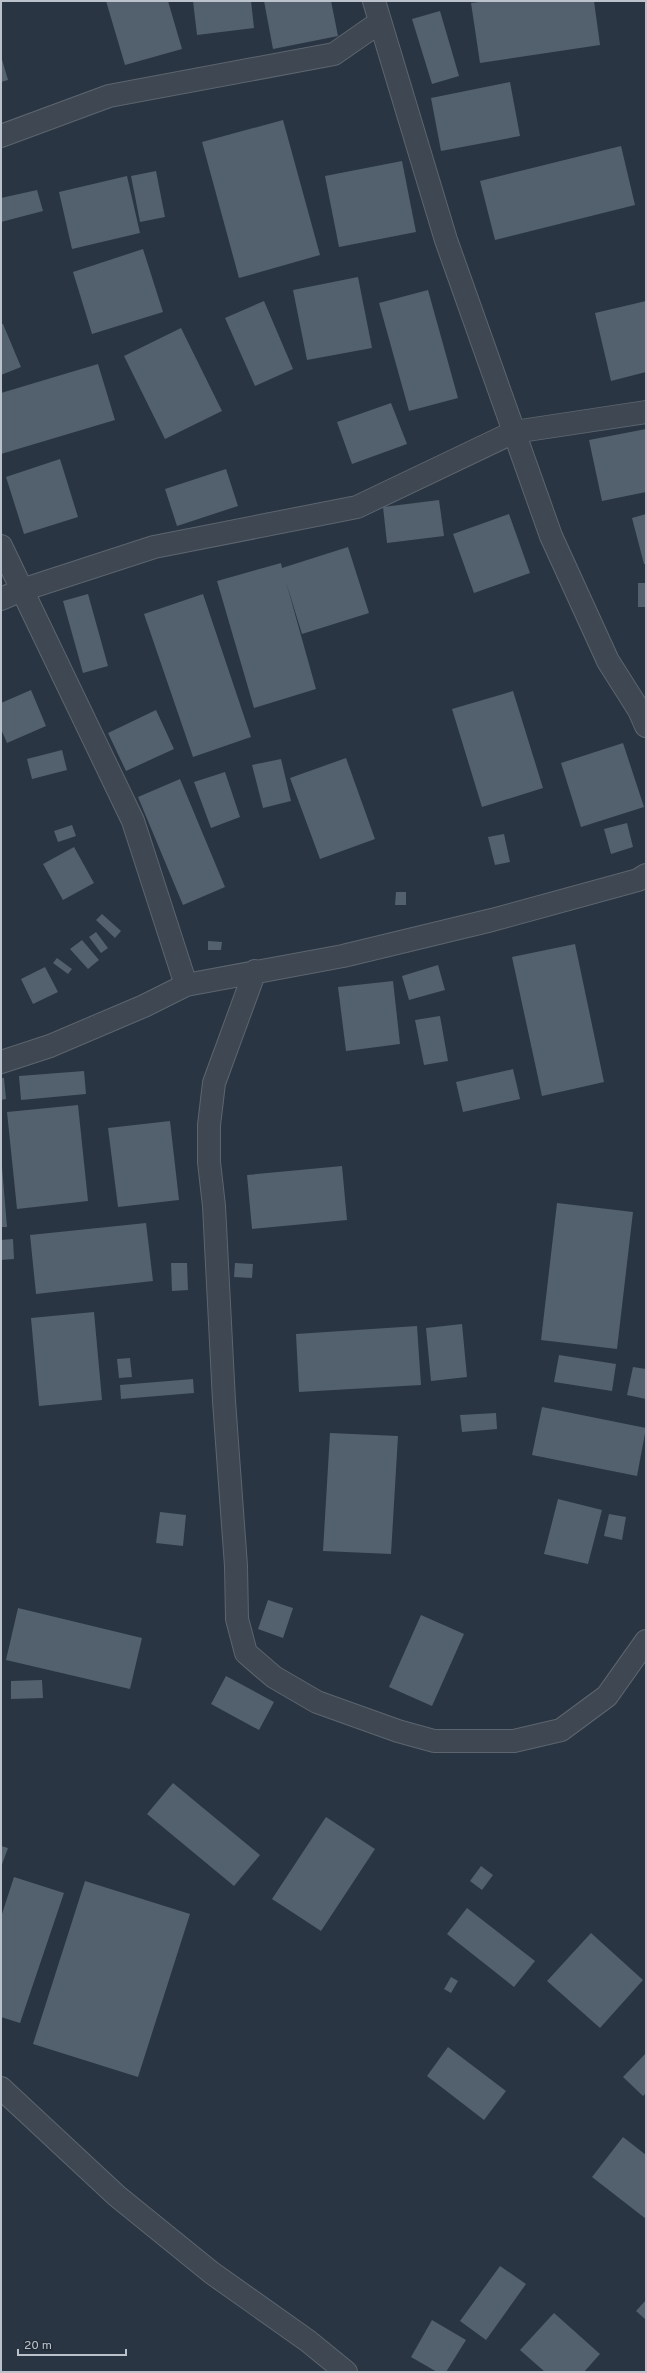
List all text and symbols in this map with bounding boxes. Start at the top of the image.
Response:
scale bar [18,2331,126,2357]
text: 20 m [24,2338,52,2354]

